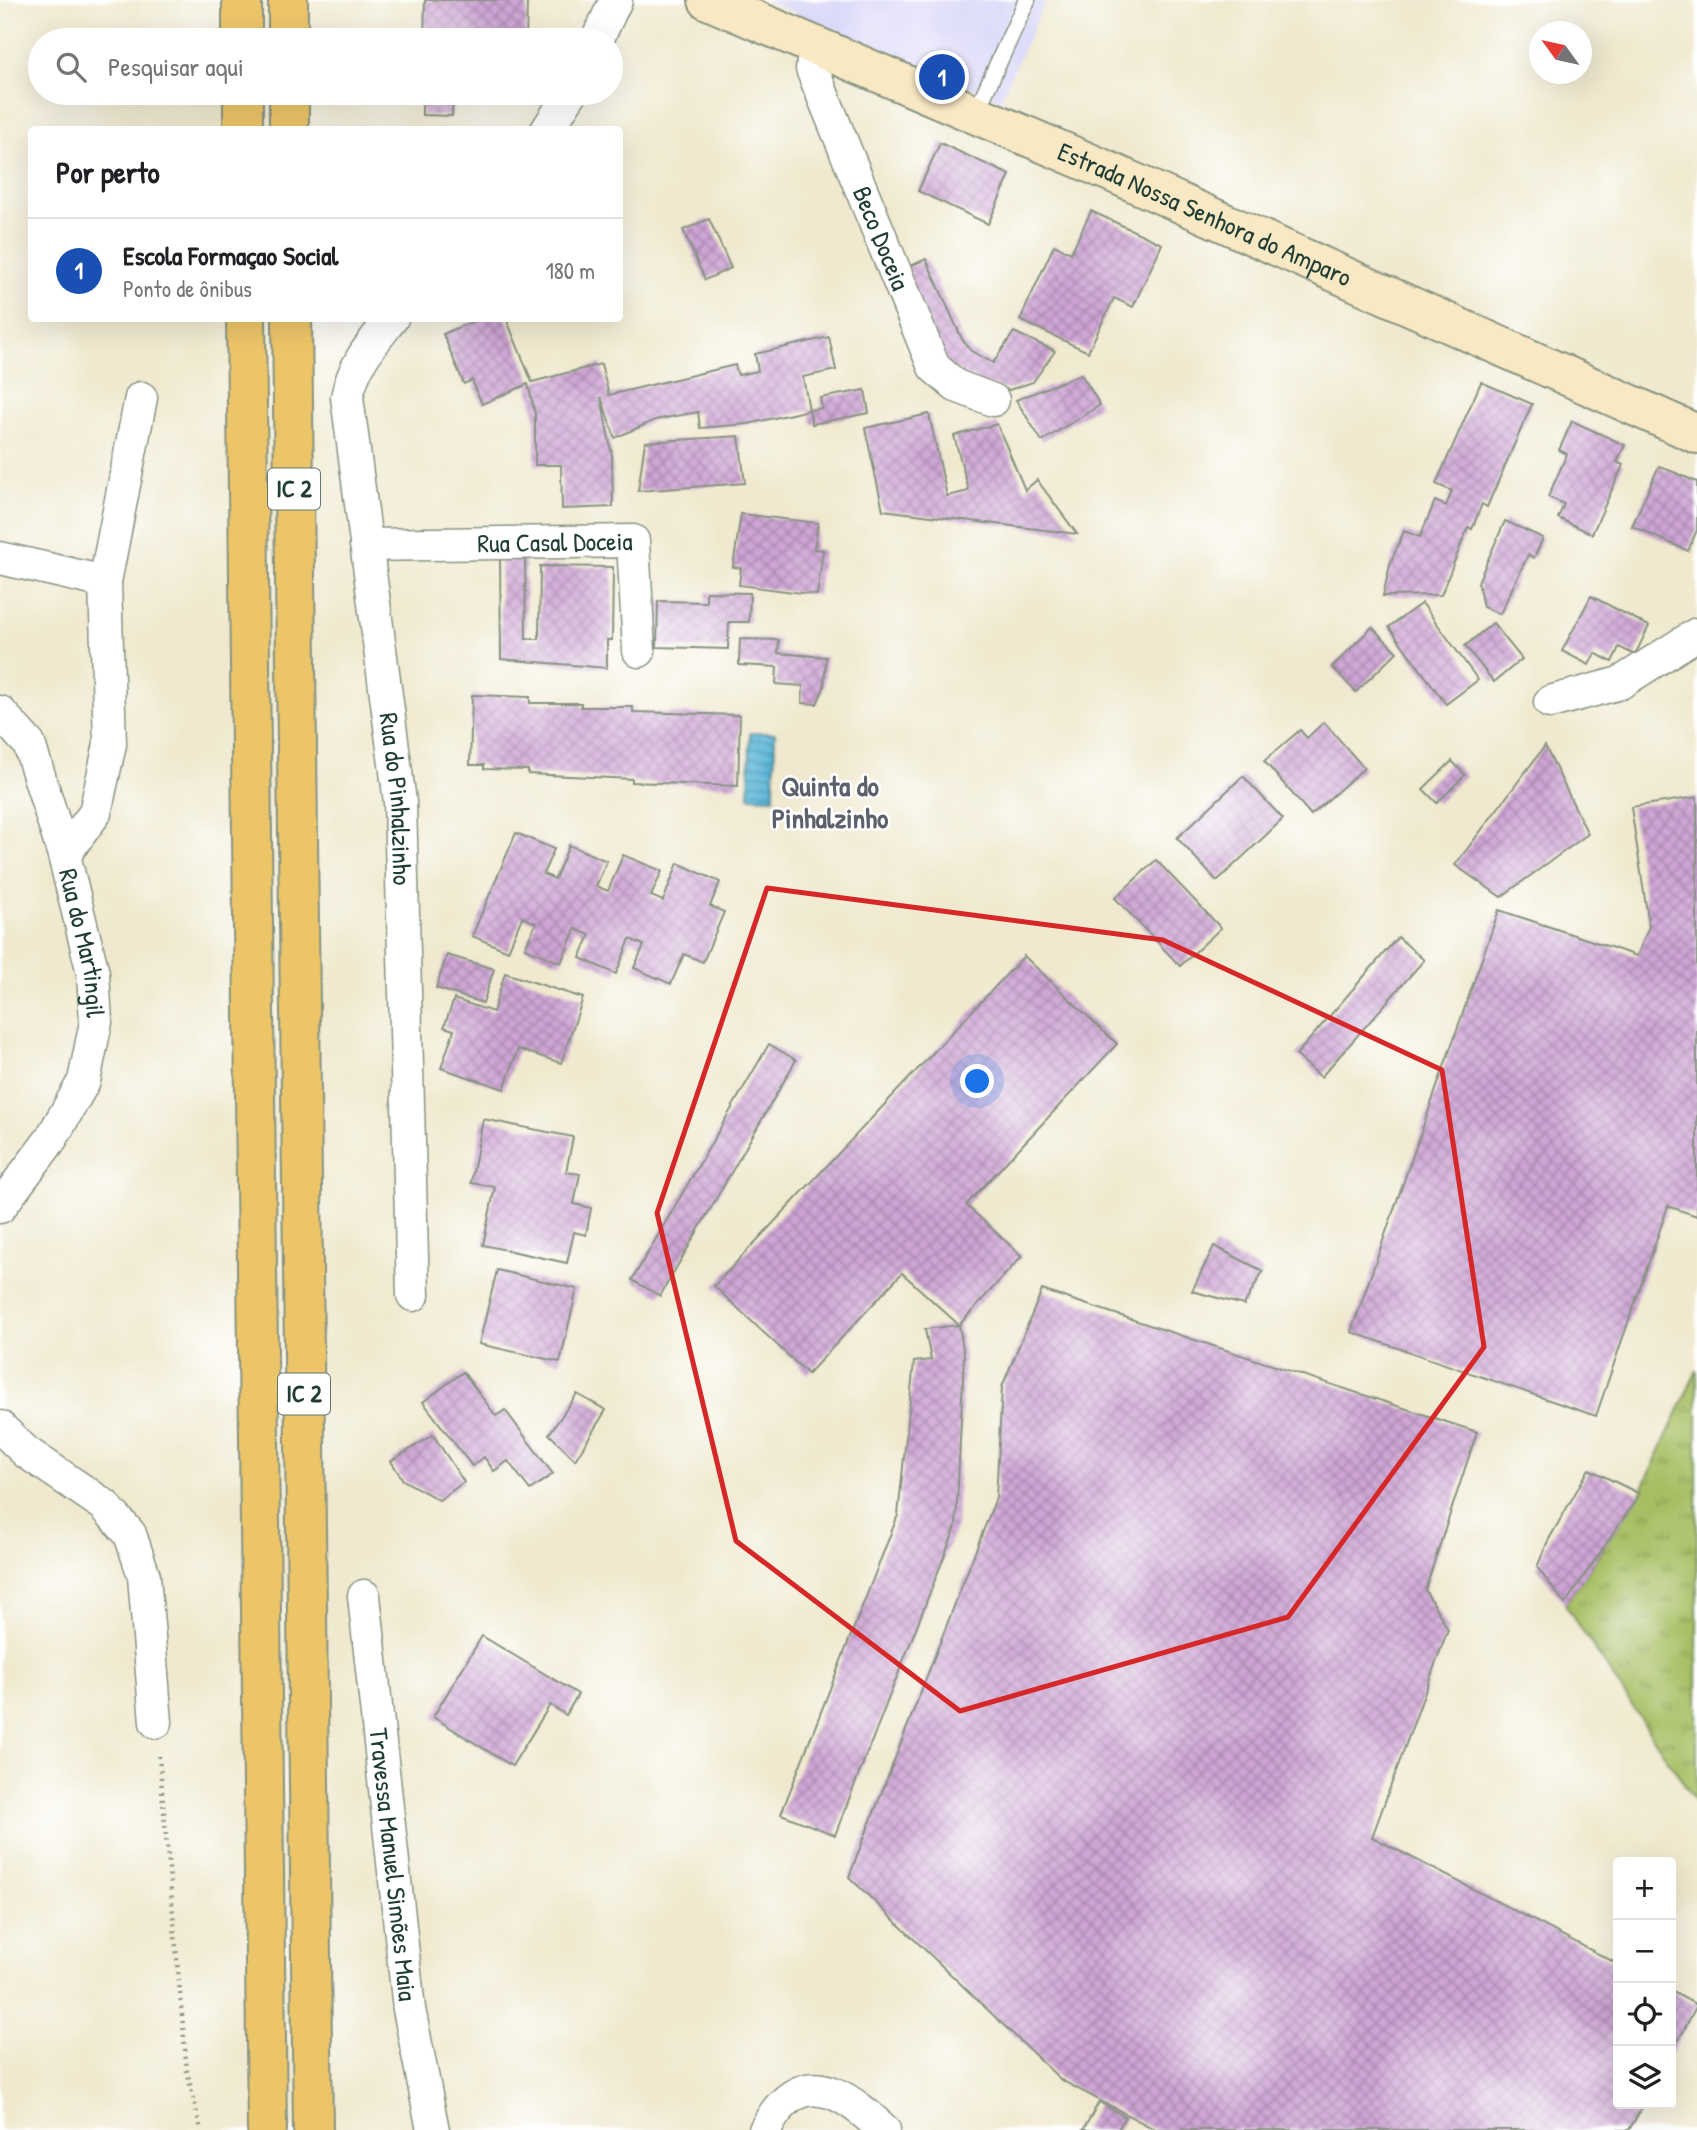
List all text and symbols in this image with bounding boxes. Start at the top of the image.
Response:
north arrow [1529,21,1592,84]
search box [28,28,623,105]
icon: search [52,48,90,86]
text: Pesquisar aqui [108,49,244,84]
pin: 1 [919,51,965,103]
street label: Estrada Nossa Senhora do Amparo [1053,133,1357,294]
text: Por perto [56,152,160,192]
street label: Beco Doceia [845,181,919,295]
text: Escola Formaçao Social [123,238,338,273]
text: 1 [75,255,83,286]
text: 180 m [545,255,595,286]
text: Ponto de ônibus [123,273,252,304]
road number: IC 2 [268,468,320,510]
street label: Rua Casal Doceia [477,523,633,560]
street label: Rua do Pinhalzinho [371,710,420,886]
district label: Quinta do Pinhalzinho [772,767,889,837]
street label: Rua do Martingil [51,865,114,1019]
your location [960,1064,994,1098]
road number: IC 2 [278,1374,330,1414]
street label: Travessa Manuel Simões Maia [361,1726,426,2003]
map controls [1613,1857,1676,2109]
button: + [1613,1857,1676,1920]
button: − [1613,1920,1676,1983]
button: locate [1613,1983,1676,2046]
button: layers [1613,2046,1676,2109]

